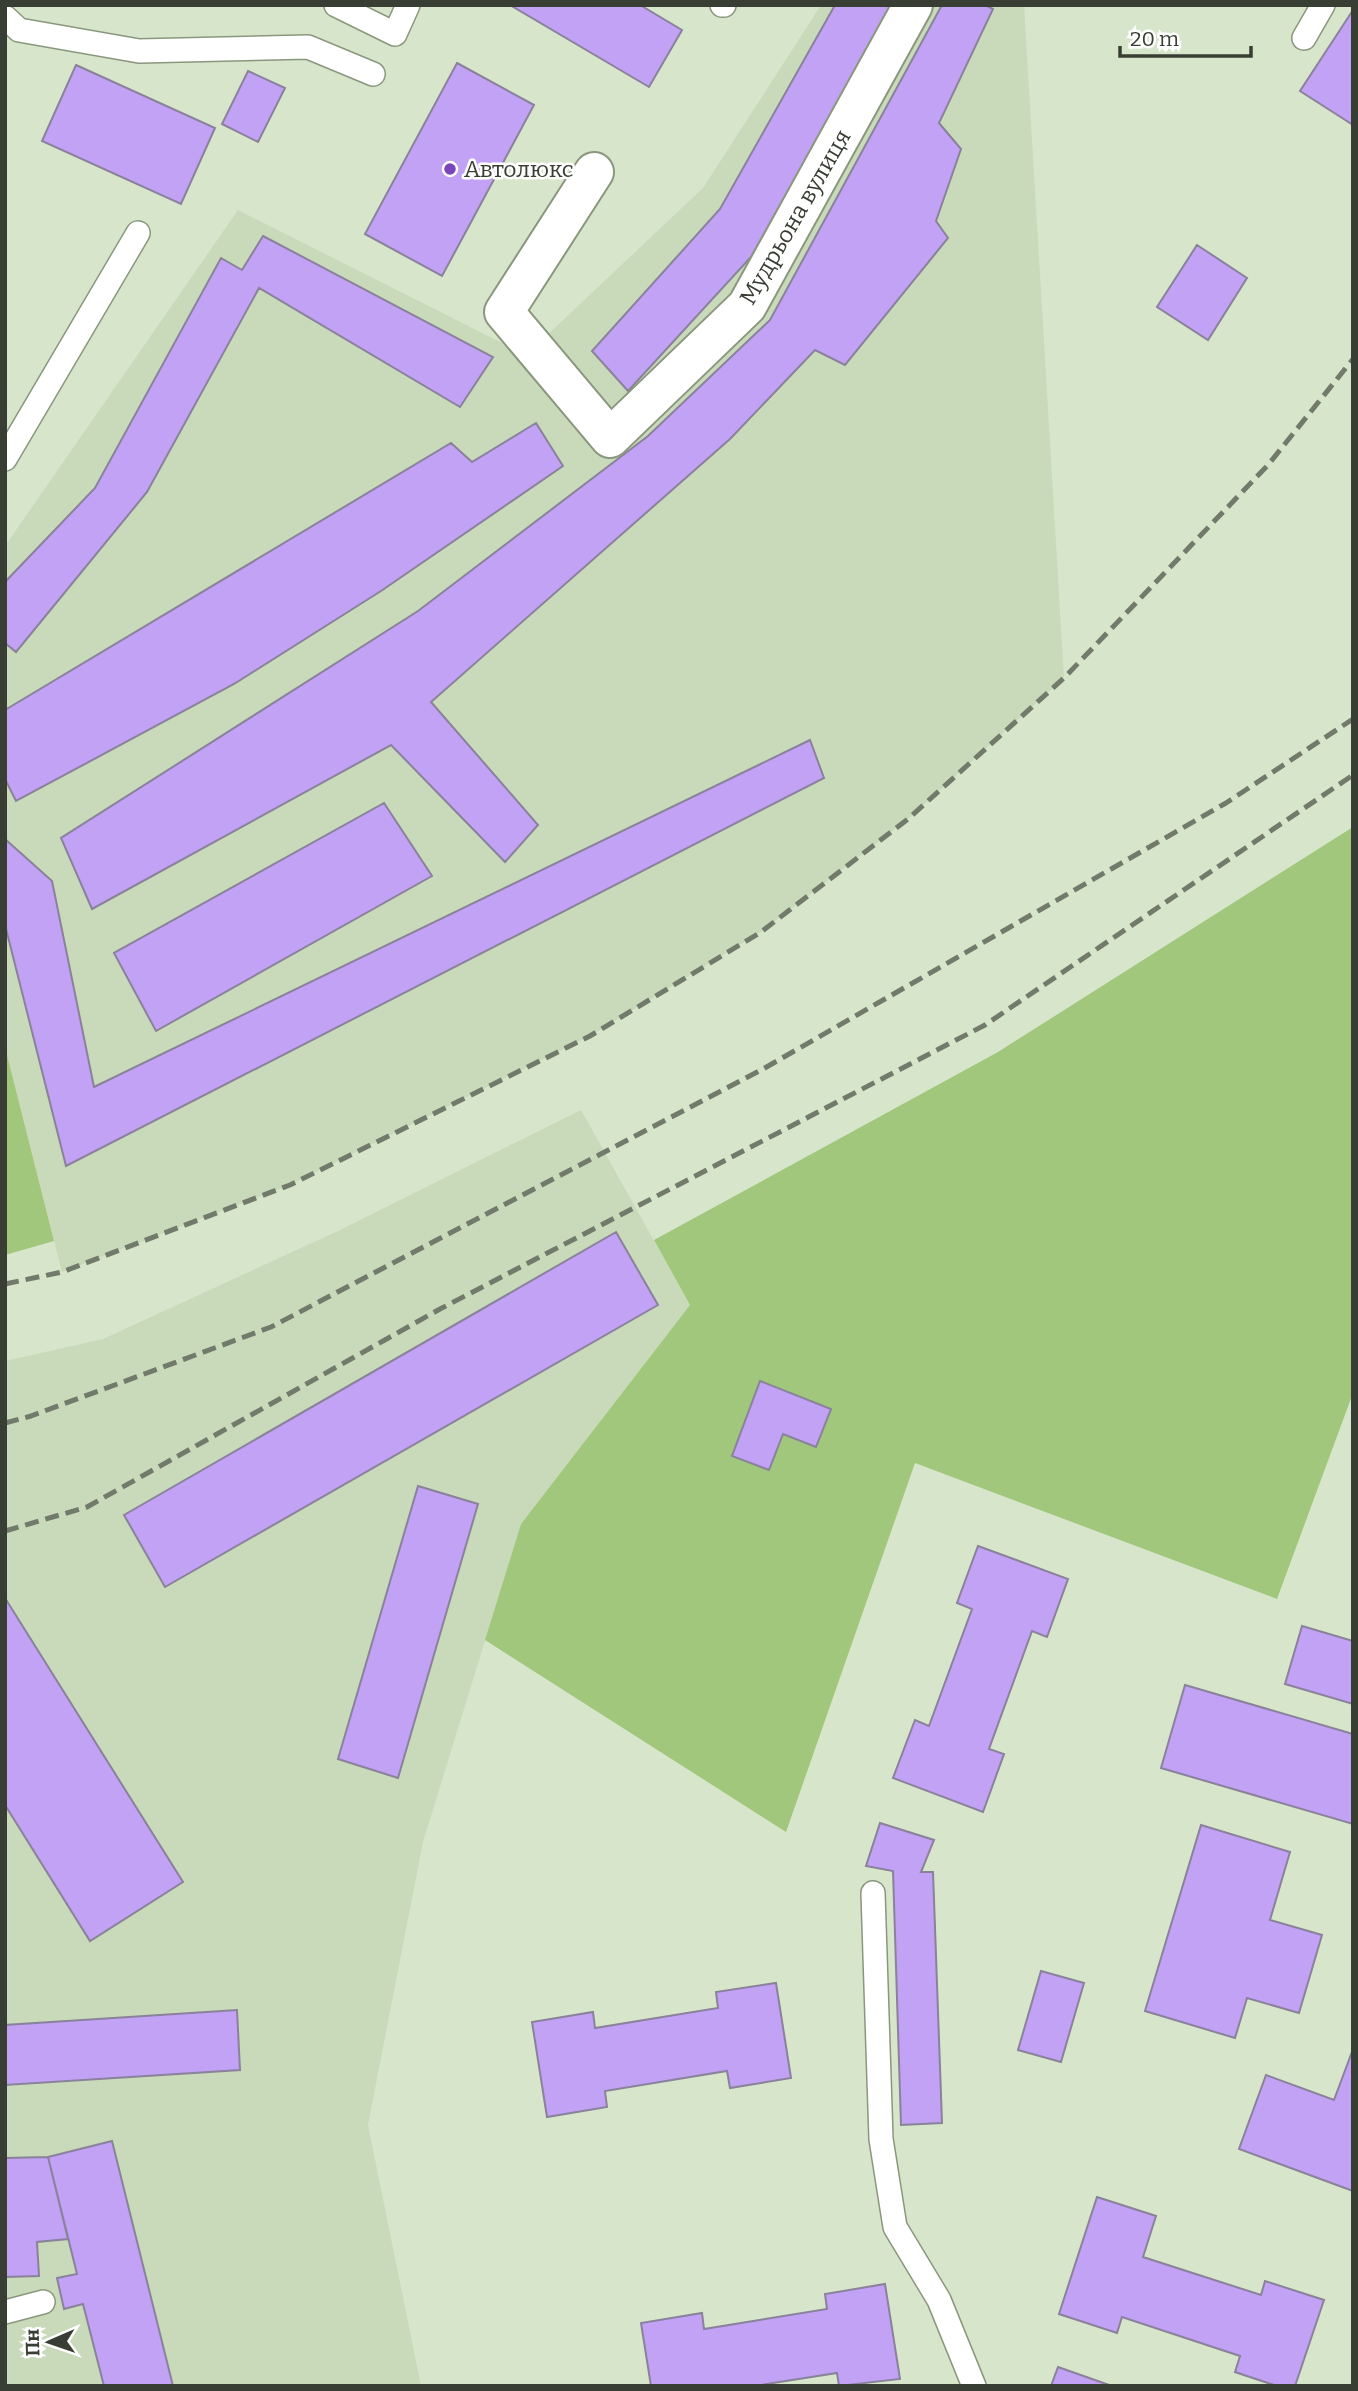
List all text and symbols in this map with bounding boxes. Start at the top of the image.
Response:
scale bar [1120,14,1251,58]
text: 20 m [1130,26,1179,52]
street label: Мудрьона вулиця [733,124,857,310]
place label: Автолюкс [464,155,573,183]
marker: Автолюкс [442,161,458,177]
north arrow [14,2307,84,2377]
text: Пн [21,2328,44,2357]

